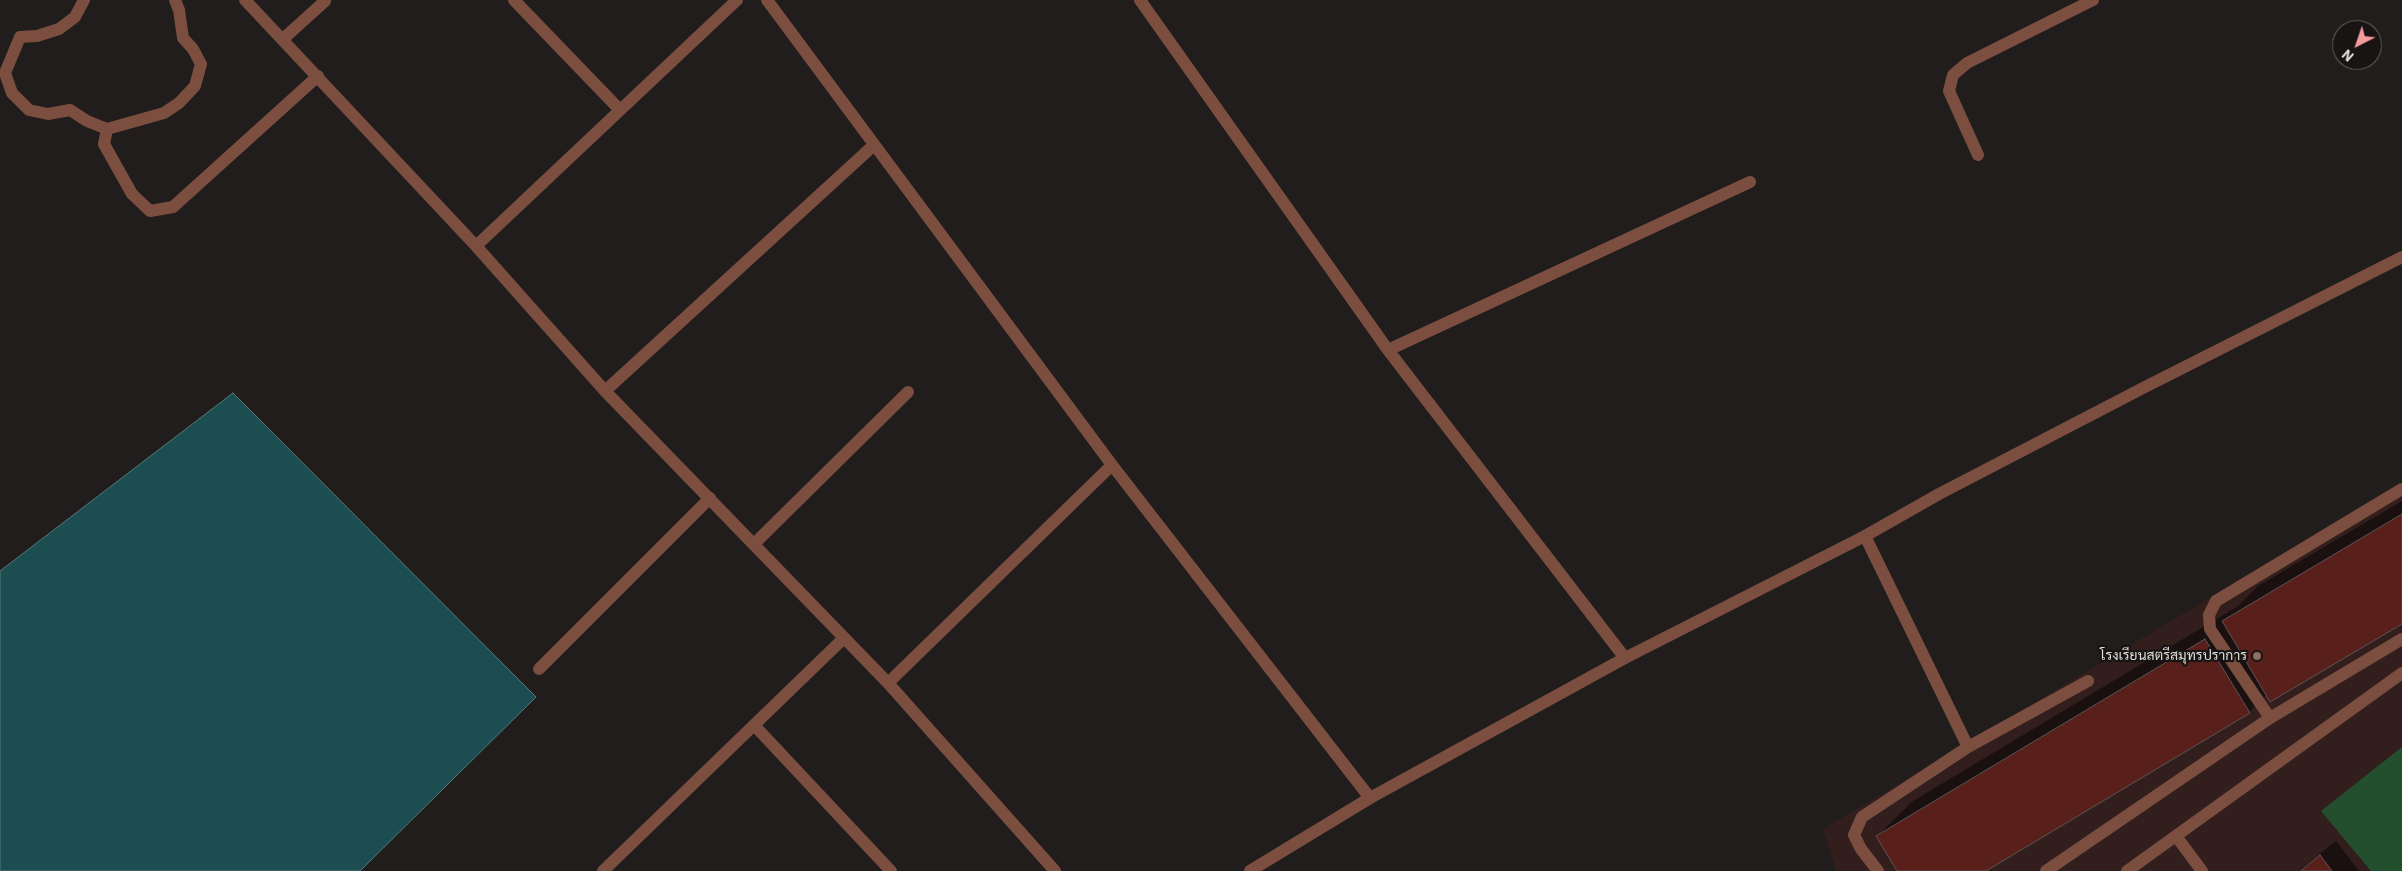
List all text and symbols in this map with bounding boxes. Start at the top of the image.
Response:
north arrow [2332,20,2382,70]
text: N [2338,45,2358,66]
place label: โรงเรียนสตรีสมุทรปราการ [2100,648,2247,664]
marker: โรงเรียนสตรีสมุทรปราการ [2251,650,2263,662]

